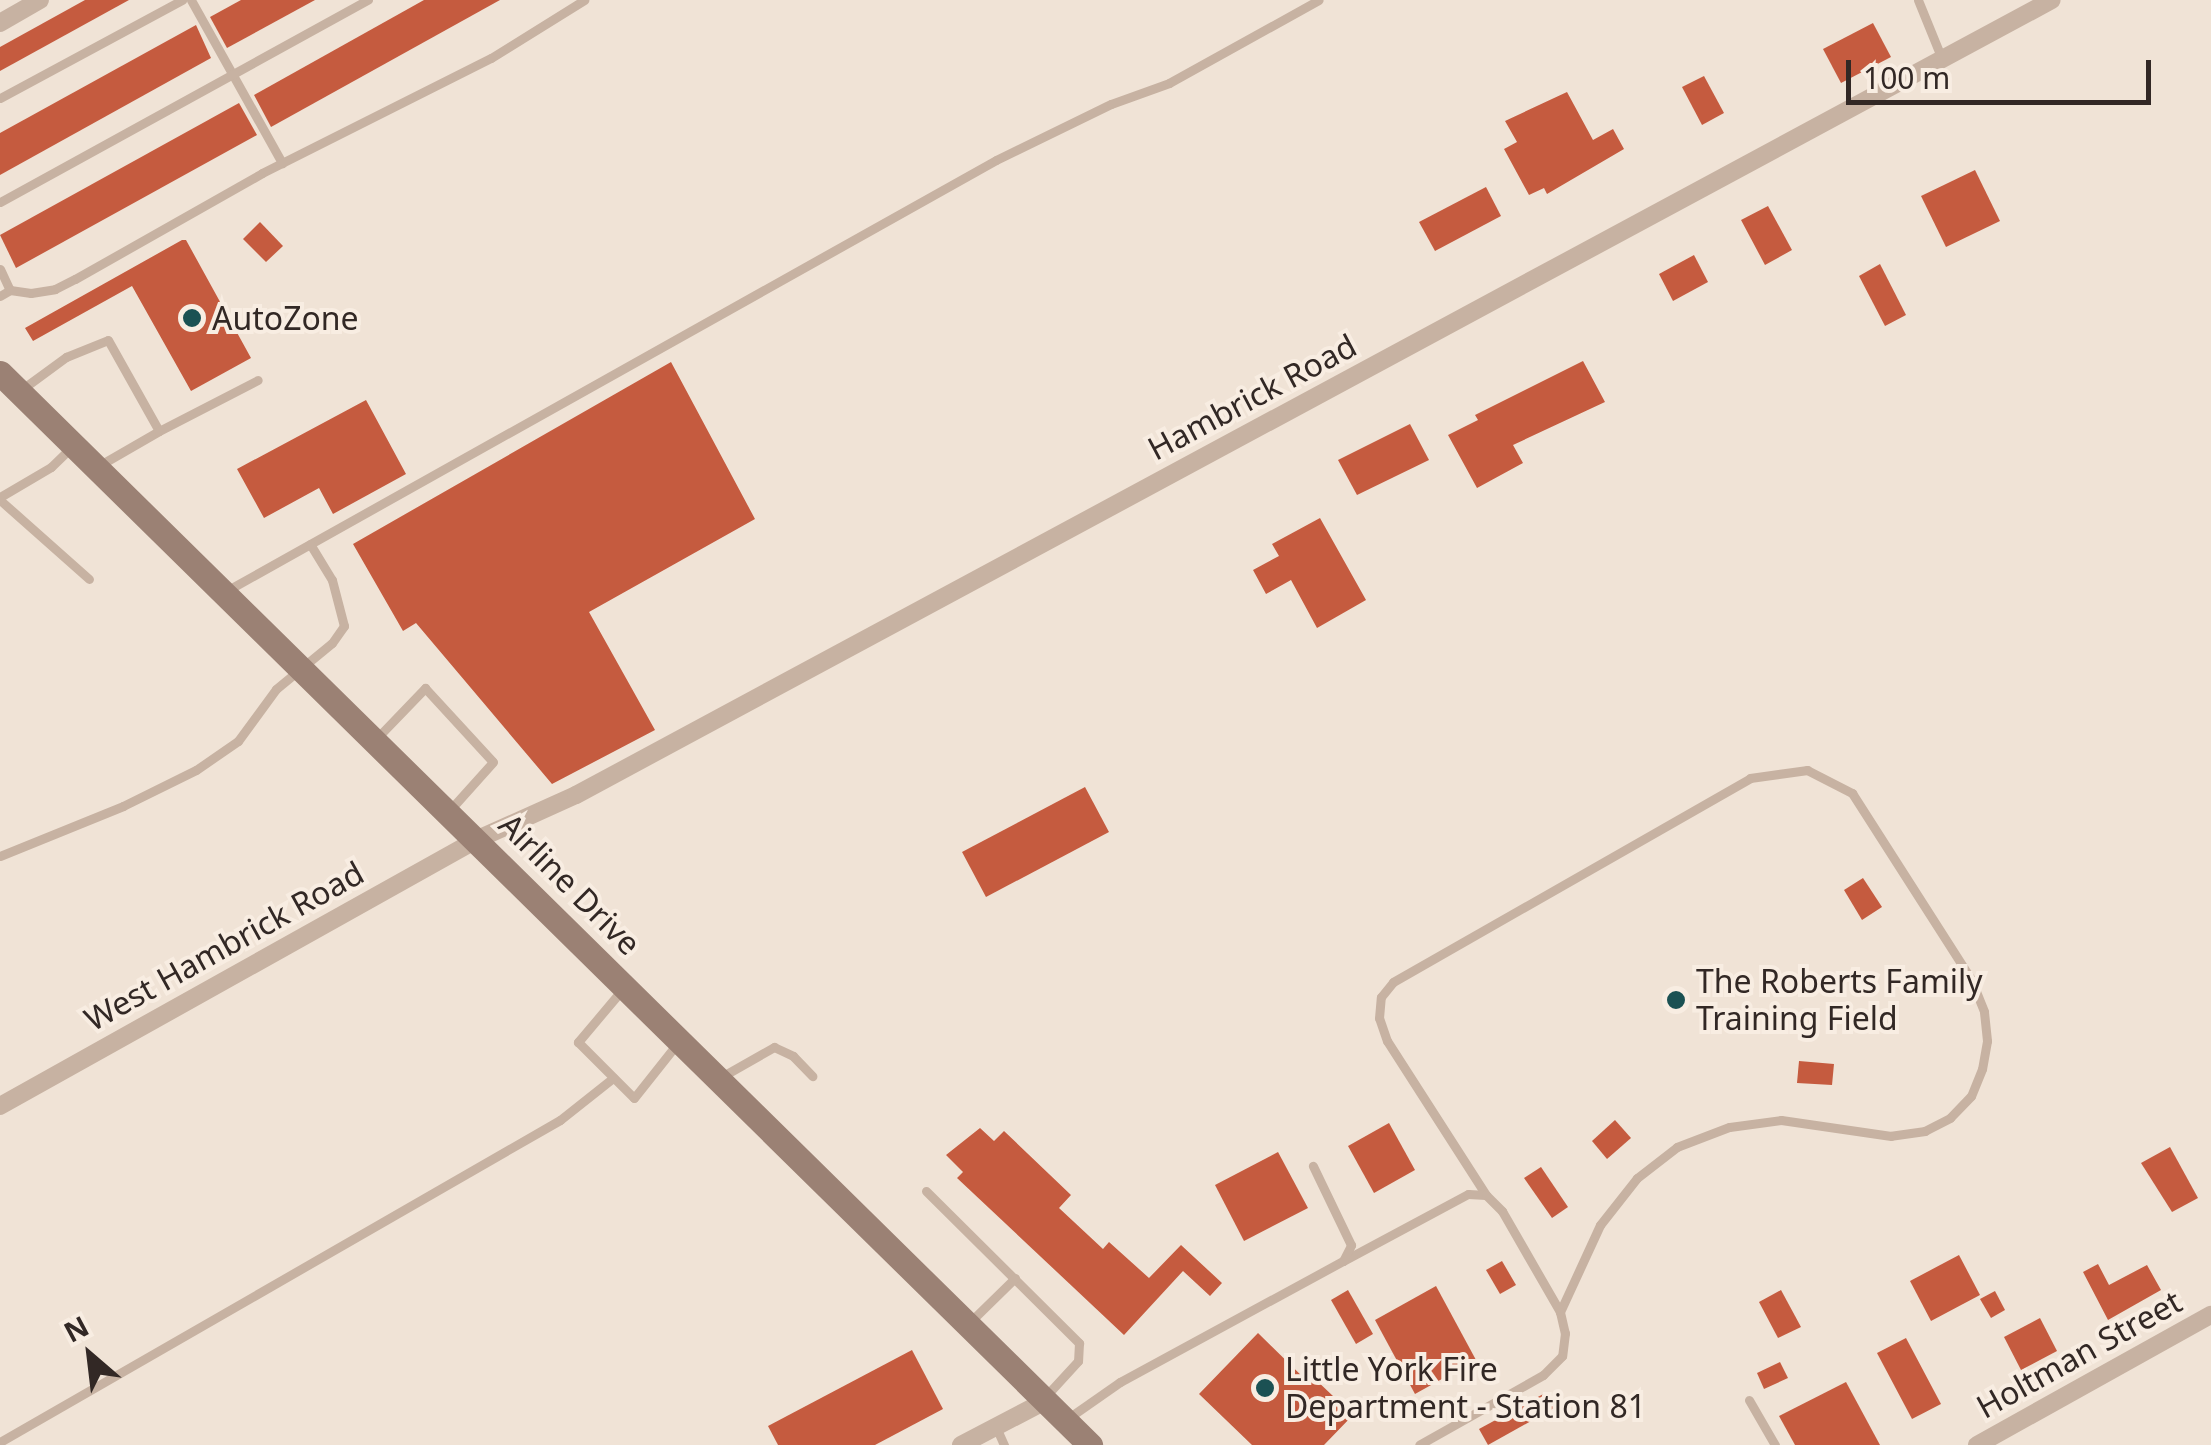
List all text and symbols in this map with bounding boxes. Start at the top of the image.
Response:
scale bar [1851,40,2156,102]
text: 100 m [1863,57,1950,98]
place label: AutoZone [212,299,359,337]
marker: AutoZone [181,307,203,329]
street label: Hambrick Road [1141,326,1363,468]
street label: Airline Drive [491,805,649,963]
street label: West Hambrick Road [78,853,370,1039]
place label: The Roberts Family Training Field [1696,963,1983,1038]
marker: The Roberts Family Training Field [1665,989,1687,1011]
street label: Holtman Street [1970,1282,2188,1426]
north arrow [40,1305,140,1405]
text: N [57,1306,95,1351]
place label: Little York Fire Department - Station 81 [1285,1351,1646,1426]
marker: Little York Fire Department - Station 81 [1254,1377,1276,1399]

